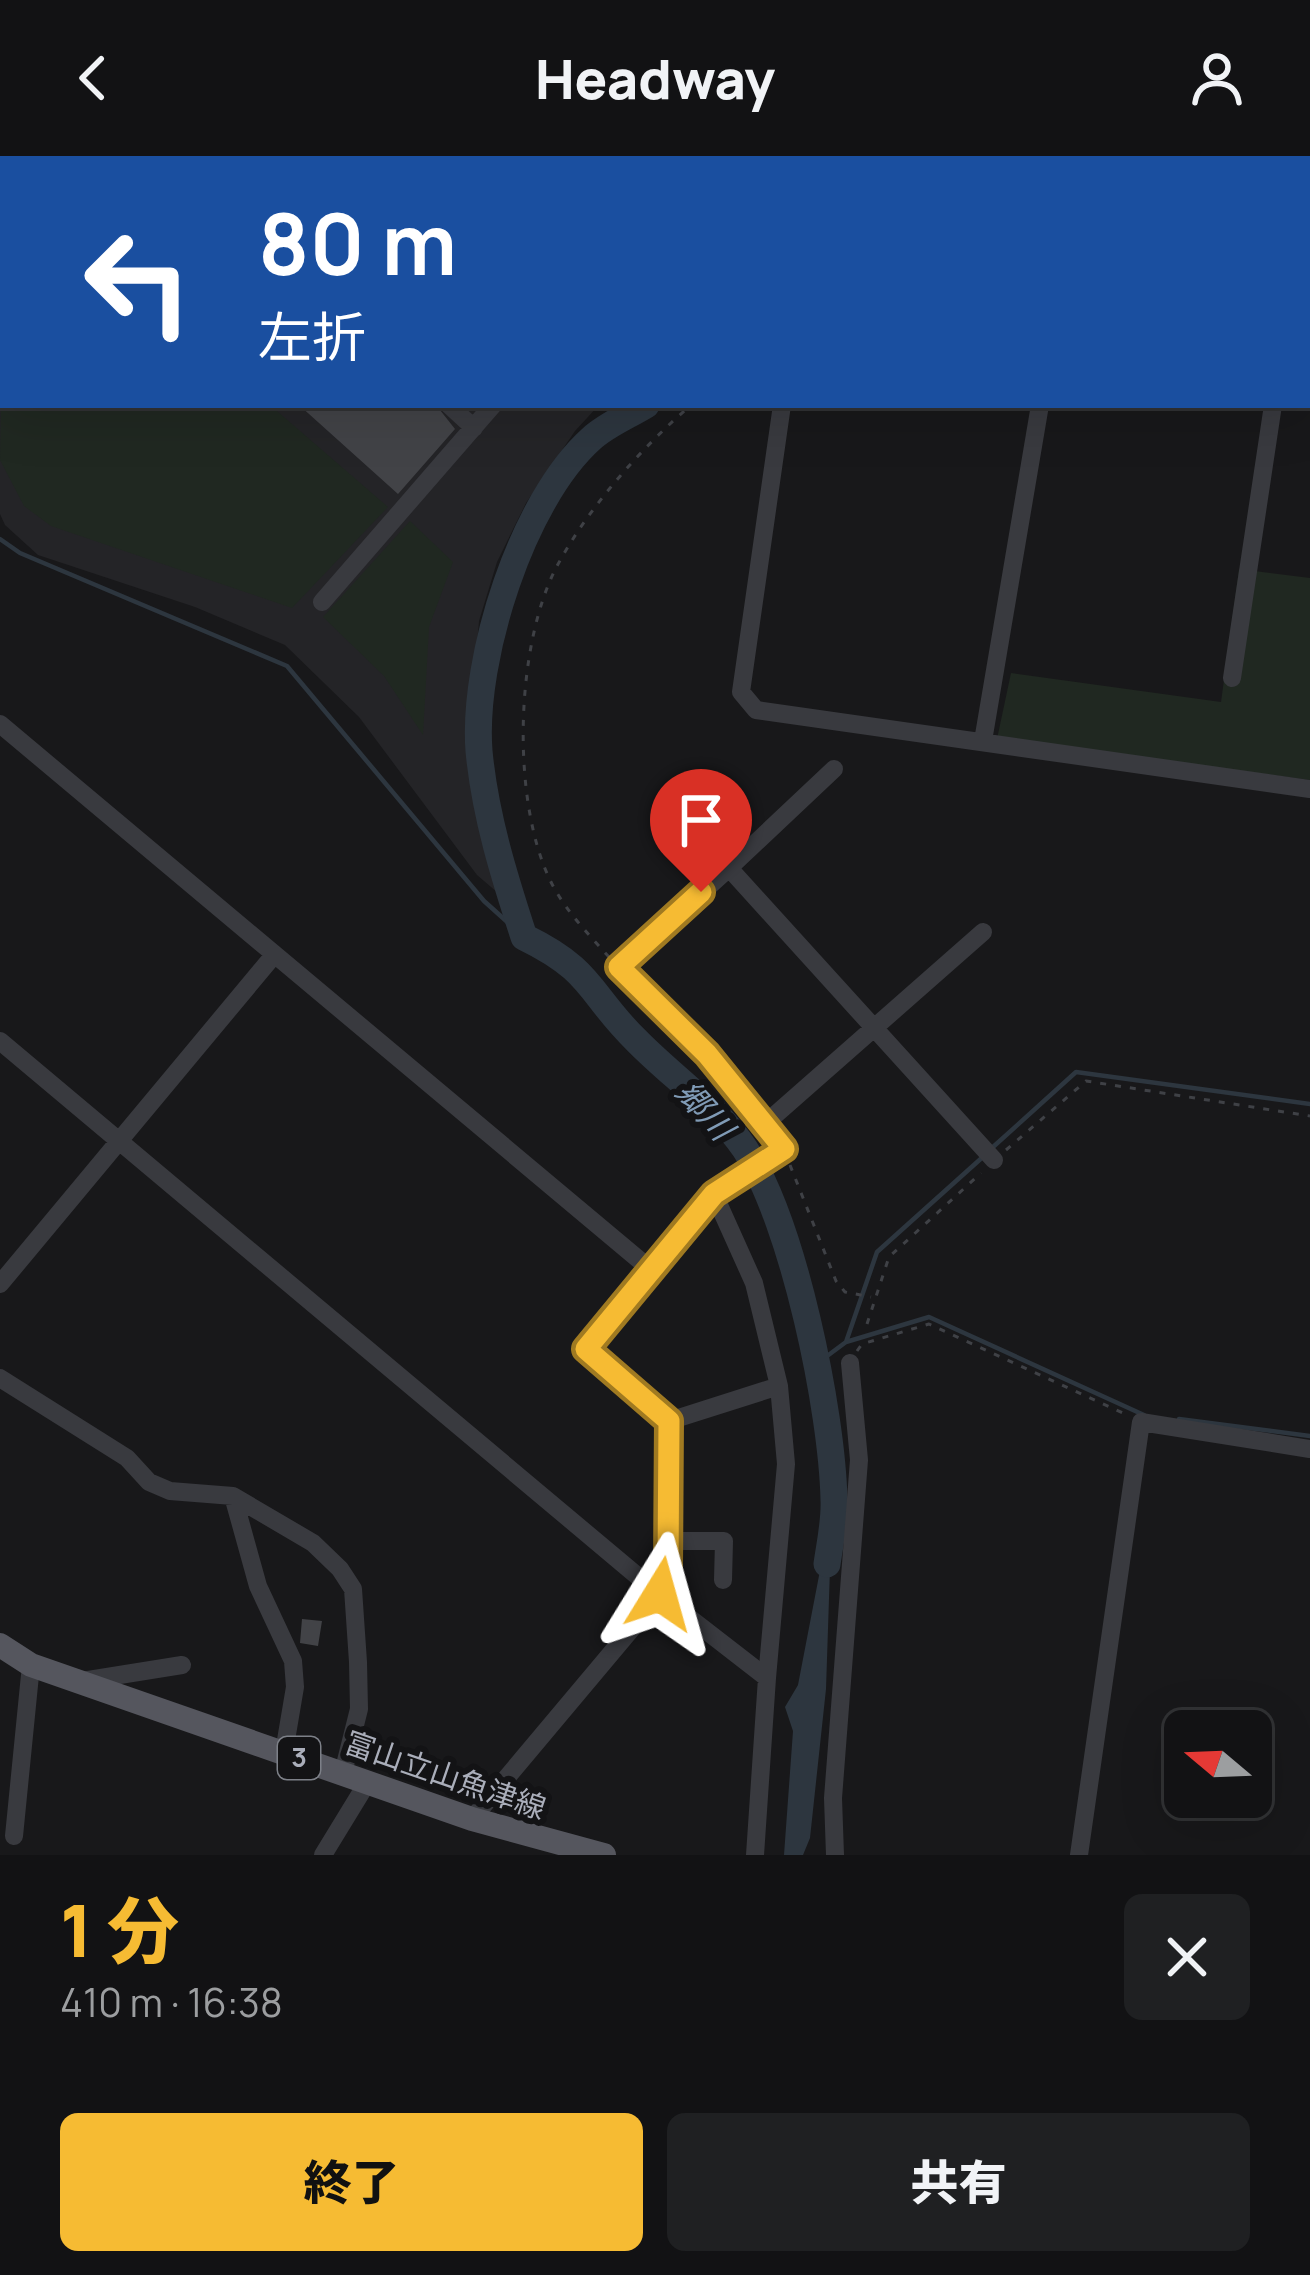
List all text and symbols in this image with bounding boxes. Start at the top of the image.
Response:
text: Headway [535,41,775,115]
icon: back [60,45,126,111]
icon: person [1184,45,1250,111]
text: 80 m [258,185,457,300]
icon: left [60,204,216,360]
text: 左折 [258,299,366,373]
pin [650,769,752,892]
icon: arrive [668,787,734,853]
water label: 郷川 [667,1070,746,1151]
position arrow [597,1531,723,1657]
north arrow [1164,1710,1272,1818]
map controls [1164,1710,1272,1818]
street label: 富山立山魚津線 [340,1721,551,1828]
road number: 3 [278,1737,320,1779]
text: 1 分 [60,1880,179,1979]
button: close [1124,1894,1250,2020]
text: 410 m · 16:38 [60,1975,283,2029]
button: 終了 [60,2113,643,2251]
button: 共有 [667,2113,1250,2251]

